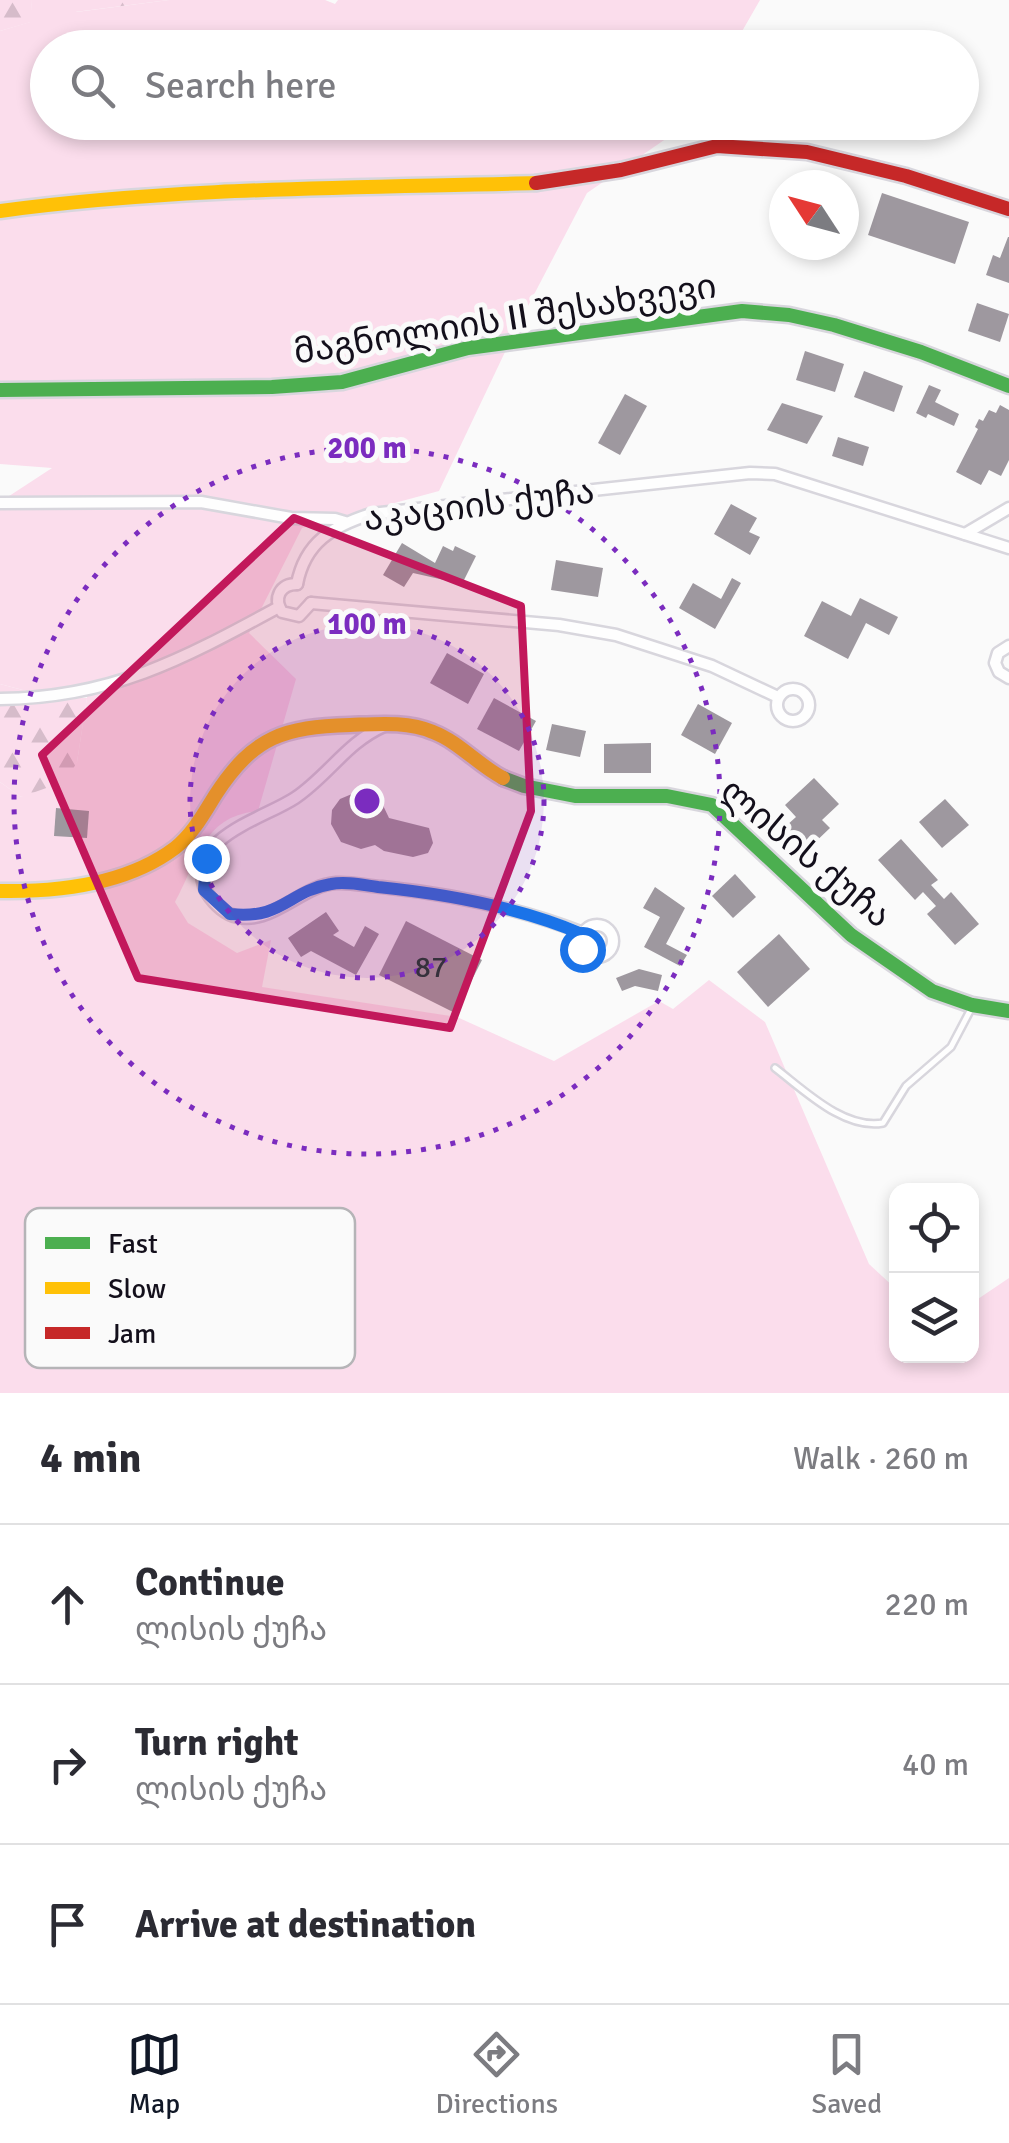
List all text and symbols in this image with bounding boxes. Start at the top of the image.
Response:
search box [30,30,979,140]
icon: search [65,58,120,113]
text: Search here [145,62,337,109]
north arrow [769,170,859,260]
street label: მაგნოლიის II შესახვევი [291,264,719,374]
text: 200 m [327,430,407,467]
street label: აკაციის ქუჩა [361,470,597,540]
text: 100 m [327,606,407,643]
street label: ლისის ქუჩა [712,769,900,937]
centre of rings [349,783,385,819]
route end [184,836,230,882]
route start [560,927,606,973]
house number: 87 [415,949,447,986]
map controls [889,1183,979,1363]
button: locate [889,1183,979,1273]
legend [25,1208,355,1368]
text: Fast [108,1227,158,1261]
text: Slow [108,1272,166,1306]
button: layers [889,1273,979,1363]
text: Jam [108,1317,156,1351]
text: 4 min [40,1433,141,1484]
text: Walk · 260 m [793,1439,969,1478]
text: Continue [135,1559,285,1606]
icon: ahead [40,1577,95,1632]
text: 220 m [885,1585,969,1624]
text: ლისის ქუჩა [135,1610,327,1649]
text: Turn right [135,1719,299,1766]
icon: right [40,1737,95,1792]
text: 40 m [902,1745,969,1784]
text: ლისის ქუჩა [135,1770,327,1809]
icon: arrive [40,1897,95,1952]
text: Arrive at destination [135,1901,476,1948]
tab: Map [127,2027,182,2121]
tab: Directions [436,2027,558,2121]
tab: Saved [812,2027,882,2121]

